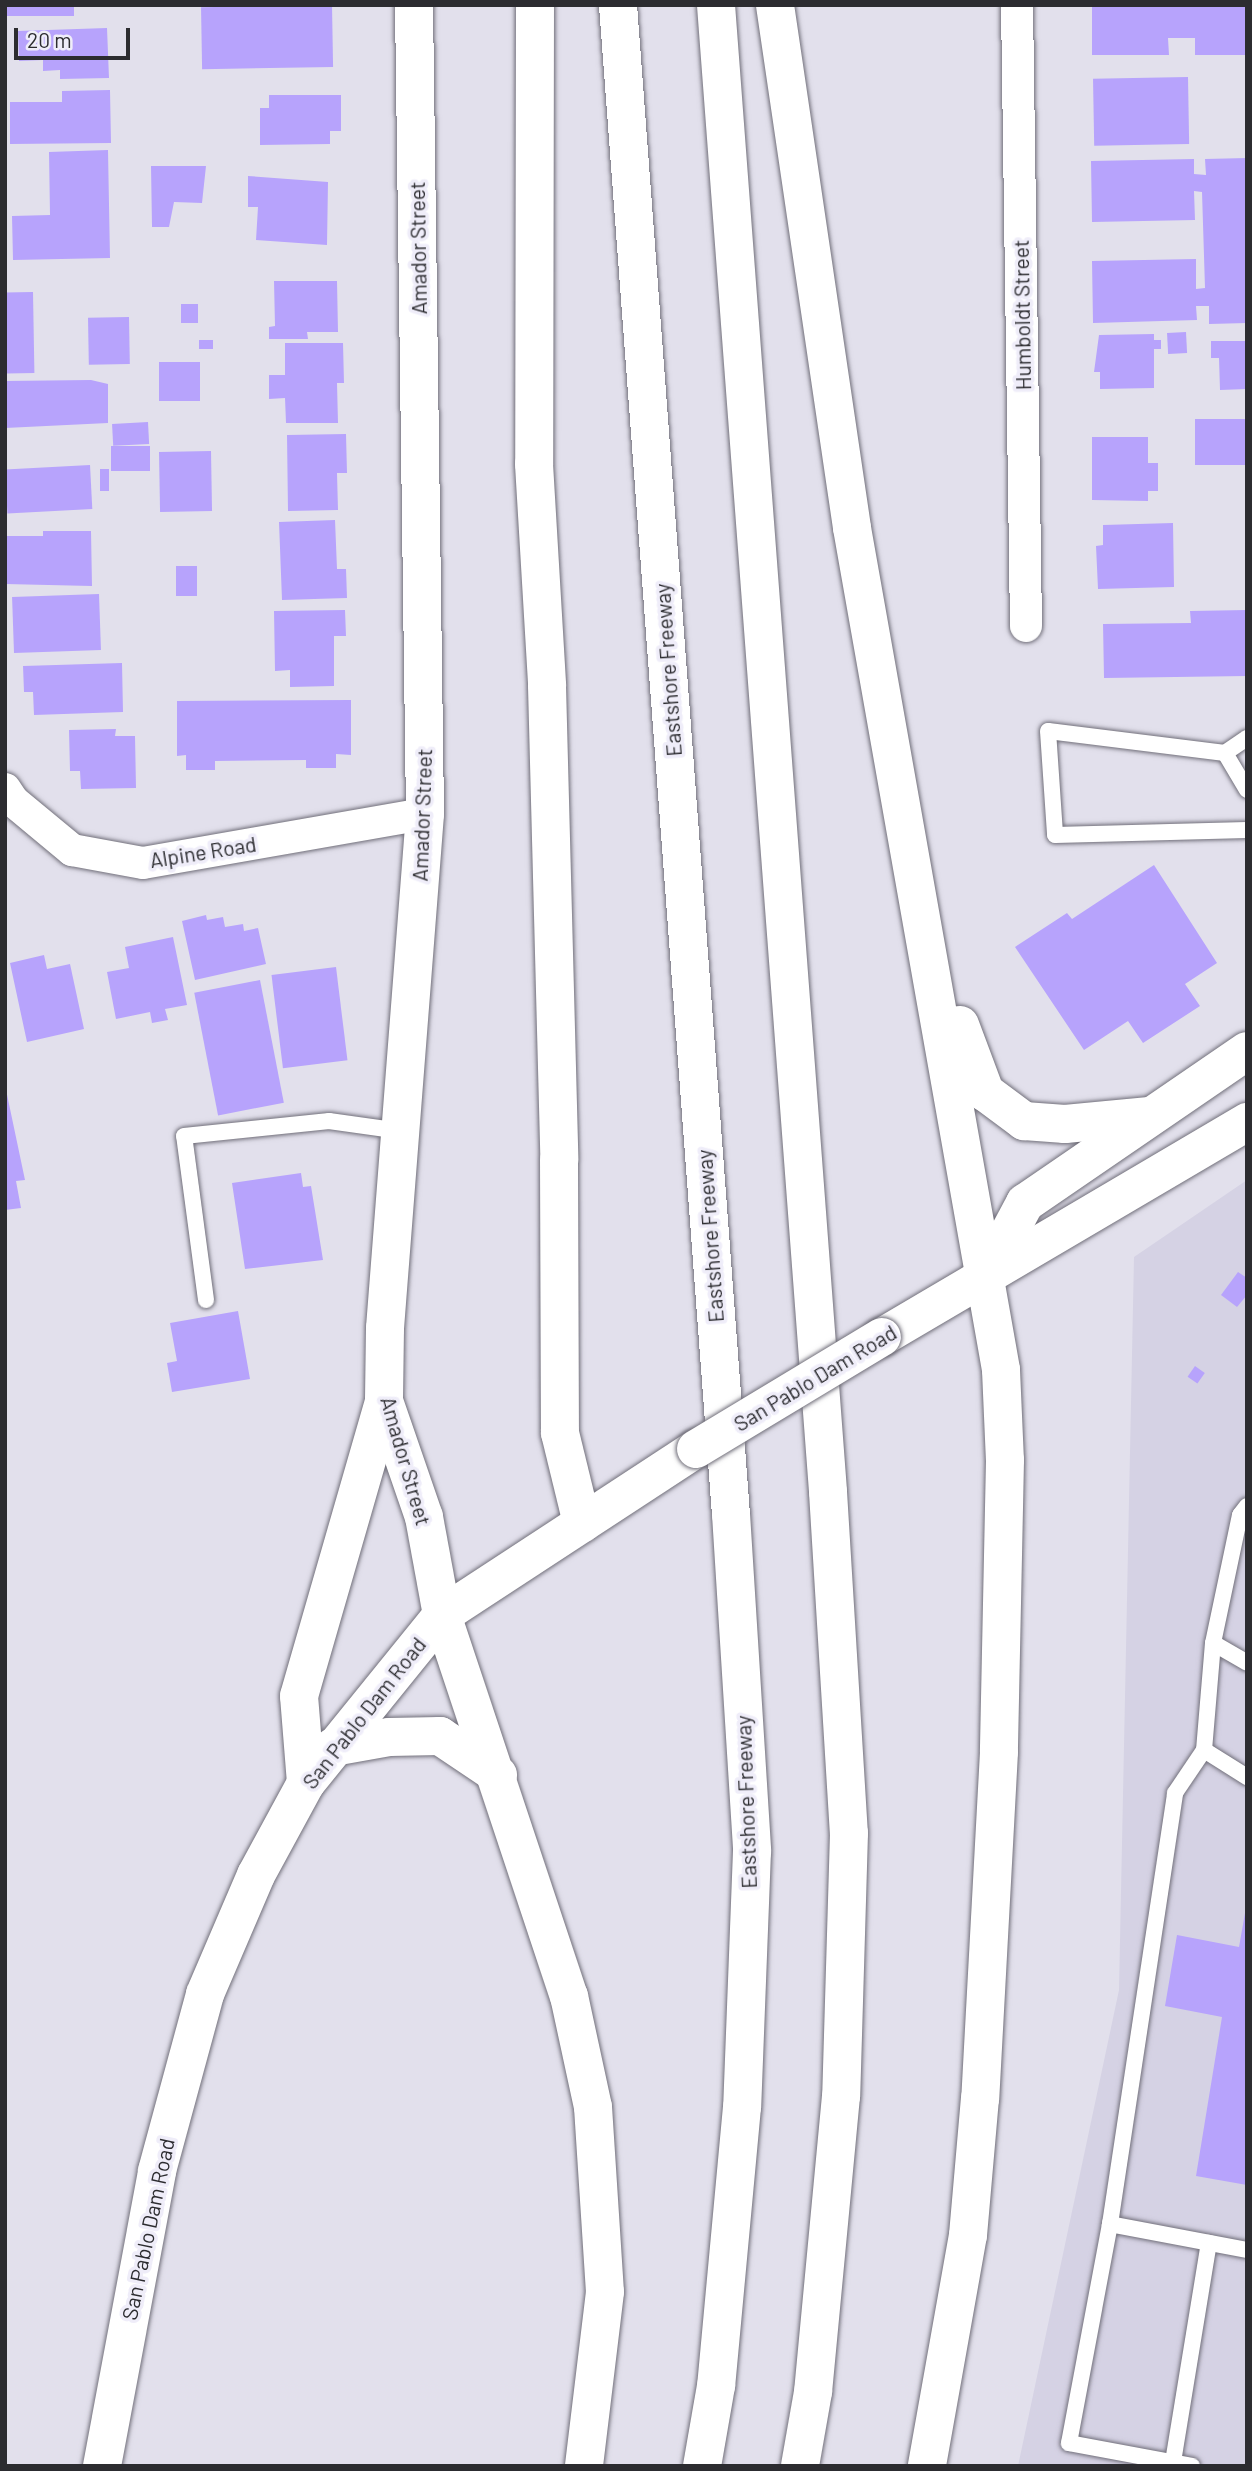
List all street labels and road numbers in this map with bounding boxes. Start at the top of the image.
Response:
street label: Amador Street [404,181,432,315]
street label: Humboldt Street [1008,240,1036,390]
street label: Eastshore Freeway [649,583,687,757]
street label: Amador Street [407,748,437,882]
street label: Alpine Road [148,831,258,873]
street label: Eastshore Freeway [691,1149,729,1323]
street label: San Pablo Dam Road [729,1320,901,1436]
street label: Amador Street [376,1394,436,1528]
street label: San Pablo Dam Road [297,1632,431,1794]
street label: Eastshore Freeway [730,1715,762,1889]
street label: San Pablo Dam Road [116,2136,180,2322]

